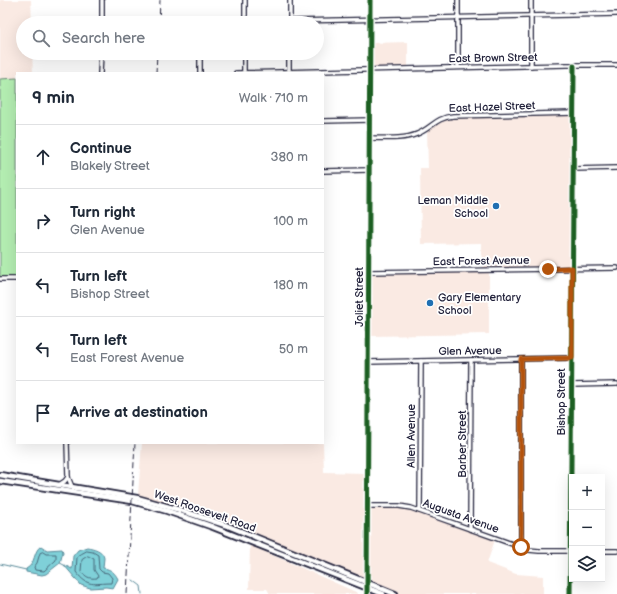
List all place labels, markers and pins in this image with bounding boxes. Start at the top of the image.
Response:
place label: Leman Middle School [417,194,488,220]
marker: Leman Middle School [491,201,501,211]
place label: Gary Elementary School [438,291,521,317]
marker: Gary Elementary School [425,298,435,308]

